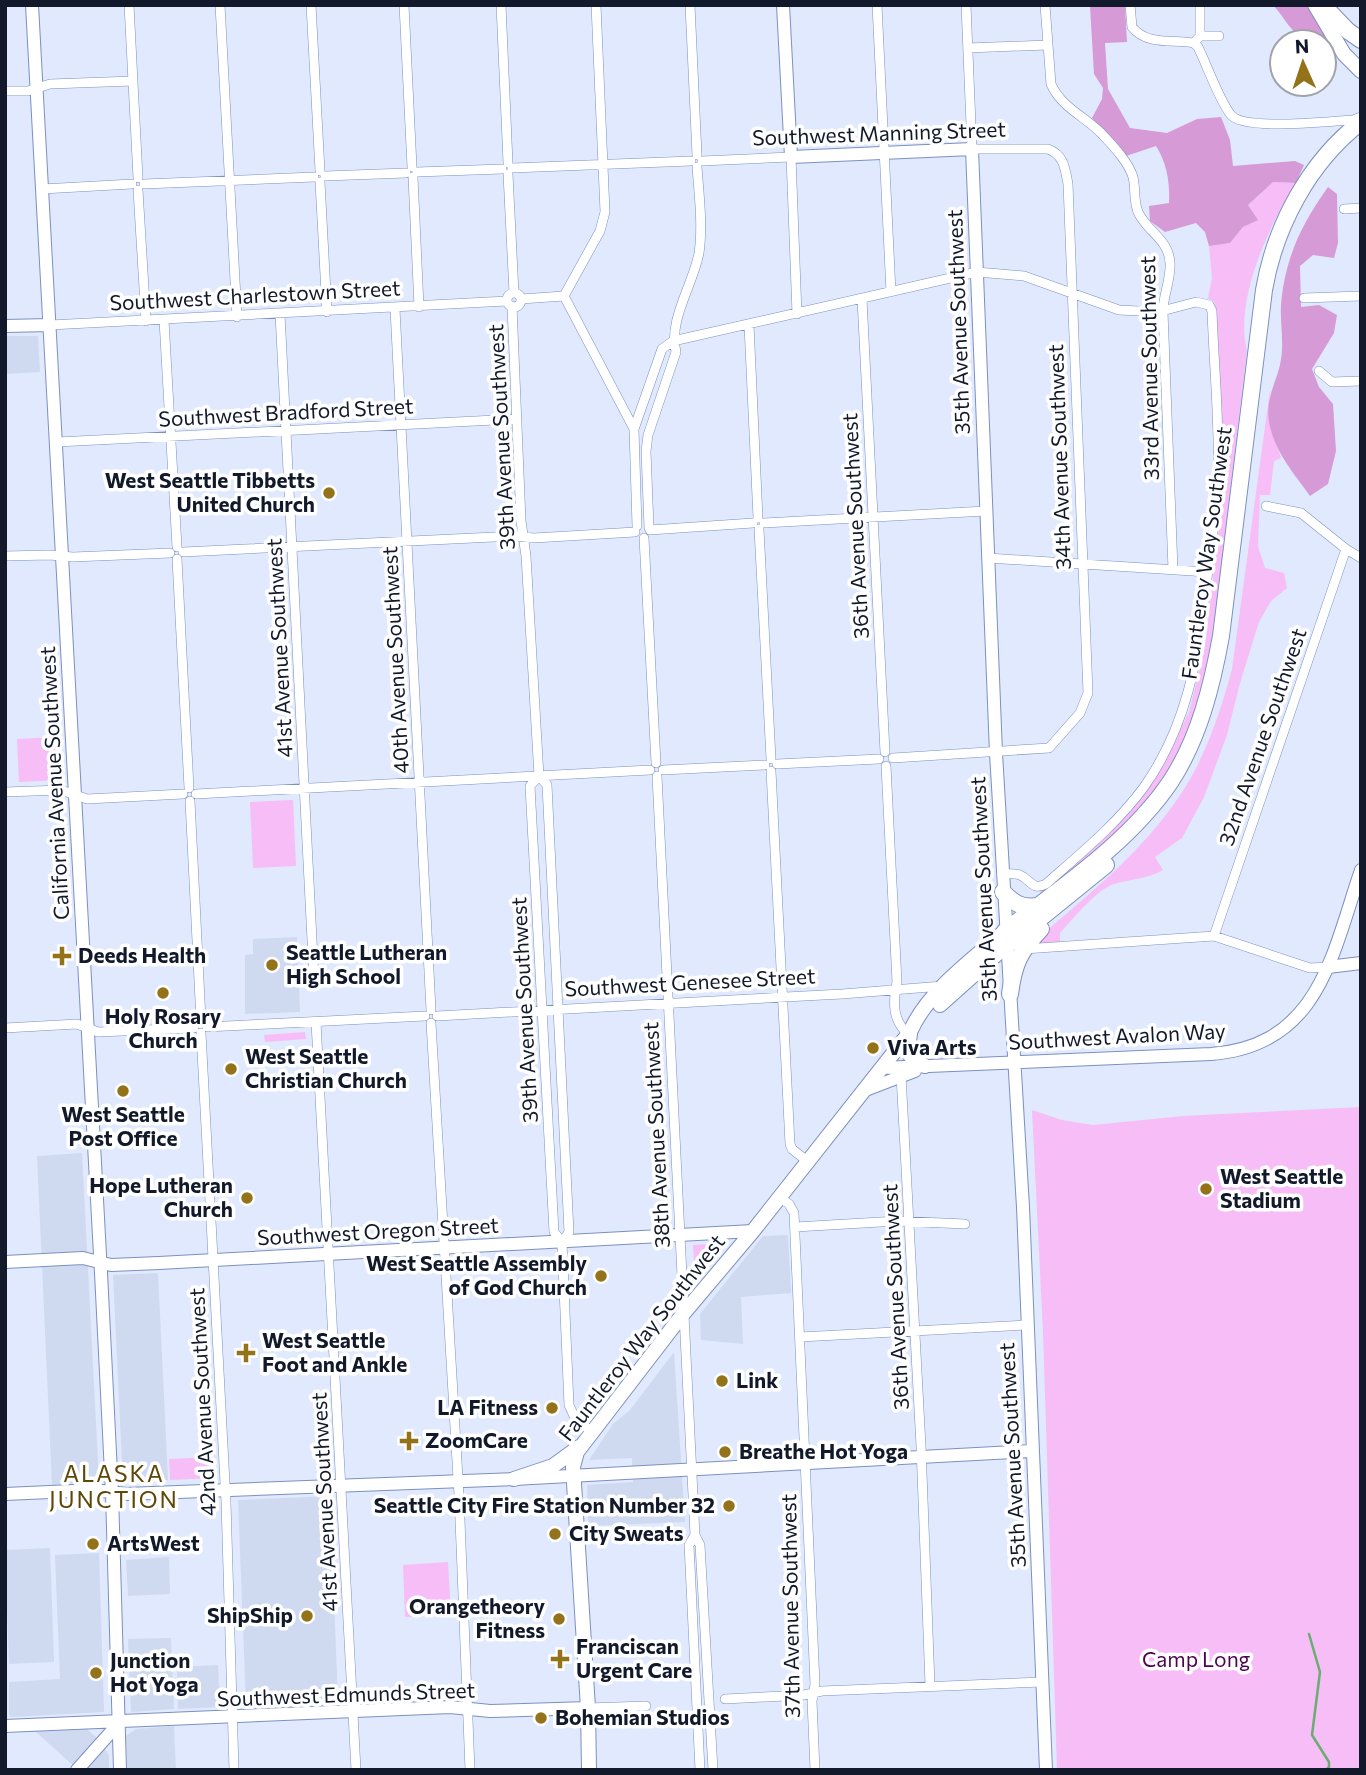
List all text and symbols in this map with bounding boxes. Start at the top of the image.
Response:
north arrow [1268,28,1338,98]
text: N [1294,34,1310,57]
street label: Southwest Manning Street [752,116,1006,149]
street label: 35th Avenue Southwest [941,209,974,435]
street label: 33rd Avenue Southwest [1134,255,1163,481]
street label: Southwest Charlestown Street [109,274,401,315]
street label: 39th Avenue Southwest [482,324,519,551]
street label: 34th Avenue Southwest [1042,344,1075,570]
street label: Southwest Bradford Street [158,392,414,431]
street label: 36th Avenue Southwest [836,413,873,640]
street label: Fauntleroy Way Southwest [1175,425,1236,681]
place label: West Seattle Tibbetts United Church [105,467,315,516]
marker: West Seattle Tibbetts United Church [321,485,337,501]
street label: 41st Avenue Southwest [260,538,297,758]
street label: 40th Avenue Southwest [376,546,413,774]
street label: 32nd Avenue Southwest [1213,624,1311,849]
street label: California Avenue Southwest [34,646,73,920]
street label: 35th Avenue Southwest [964,776,1001,1002]
street label: 39th Avenue Southwest [505,897,542,1124]
place label: Seattle Lutheran High School [286,939,447,988]
place label: Deeds Health [78,942,206,967]
marker: Deeds Health [52,946,72,966]
marker: Seattle Lutheran High School [264,957,280,973]
street label: Southwest Genesee Street [564,962,816,1001]
marker: Holy Rosary Church [155,985,171,1001]
place label: Holy Rosary Church [105,1003,222,1052]
street label: Southwest Avalon Way [1008,1017,1226,1054]
street label: 38th Avenue Southwest [637,1022,674,1249]
place label: Viva Arts [887,1034,977,1059]
marker: Viva Arts [865,1040,881,1056]
place label: West Seattle Christian Church [245,1043,407,1092]
marker: West Seattle Christian Church [223,1061,239,1077]
marker: West Seattle Post Office [115,1083,131,1099]
place label: West Seattle Post Office [61,1101,185,1150]
place label: West Seattle Stadium [1220,1163,1343,1212]
place label: Hope Lutheran Church [89,1172,233,1221]
marker: West Seattle Stadium [1198,1181,1214,1197]
street label: 36th Avenue Southwest [876,1184,913,1411]
marker: Hope Lutheran Church [239,1190,255,1206]
street label: Southwest Oregon Street [256,1212,499,1249]
street label: Fauntleroy Way Southwest [552,1229,729,1445]
place label: West Seattle Assembly of God Church [366,1250,587,1299]
marker: West Seattle Assembly of God Church [593,1268,609,1284]
street label: 42nd Avenue Southwest [183,1287,220,1517]
place label: West Seattle Foot and Ankle [262,1327,407,1376]
street label: 35th Avenue Southwest [993,1342,1030,1568]
marker: West Seattle Foot and Ankle [236,1343,256,1363]
place label: Link [736,1367,778,1392]
marker: Link [714,1373,730,1389]
street label: 41st Avenue Southwest [305,1392,342,1612]
place label: LA Fitness [437,1394,538,1419]
marker: LA Fitness [544,1400,560,1416]
place label: ZoomCare [425,1427,528,1452]
marker: ZoomCare [399,1431,419,1451]
place label: Breathe Hot Yoga [739,1438,908,1463]
marker: Breathe Hot Yoga [717,1444,733,1460]
district label: ALASKA JUNCTION [49,1459,179,1513]
place label: Seattle City Fire Station Number 32 [374,1492,715,1517]
street label: 37th Avenue Southwest [775,1494,804,1718]
marker: Seattle City Fire Station Number 32 [721,1498,737,1514]
place label: City Sweats [569,1520,684,1545]
marker: City Sweats [547,1526,563,1542]
place label: ArtsWest [107,1530,200,1555]
marker: ArtsWest [85,1536,101,1552]
place label: Orangetheory Fitness [409,1593,545,1642]
place label: ShipShip [207,1602,293,1627]
marker: ShipShip [299,1608,315,1624]
marker: Orangetheory Fitness [551,1611,567,1627]
place label: Franciscan Urgent Care [576,1633,692,1682]
park label: Camp Long [1142,1646,1250,1671]
place label: Junction Hot Yoga [110,1647,198,1696]
marker: Franciscan Urgent Care [550,1649,570,1669]
marker: Junction Hot Yoga [88,1665,104,1681]
street label: Southwest Edmunds Street [216,1676,476,1711]
place label: Bohemian Studios [555,1704,730,1729]
marker: Bohemian Studios [533,1710,549,1726]

